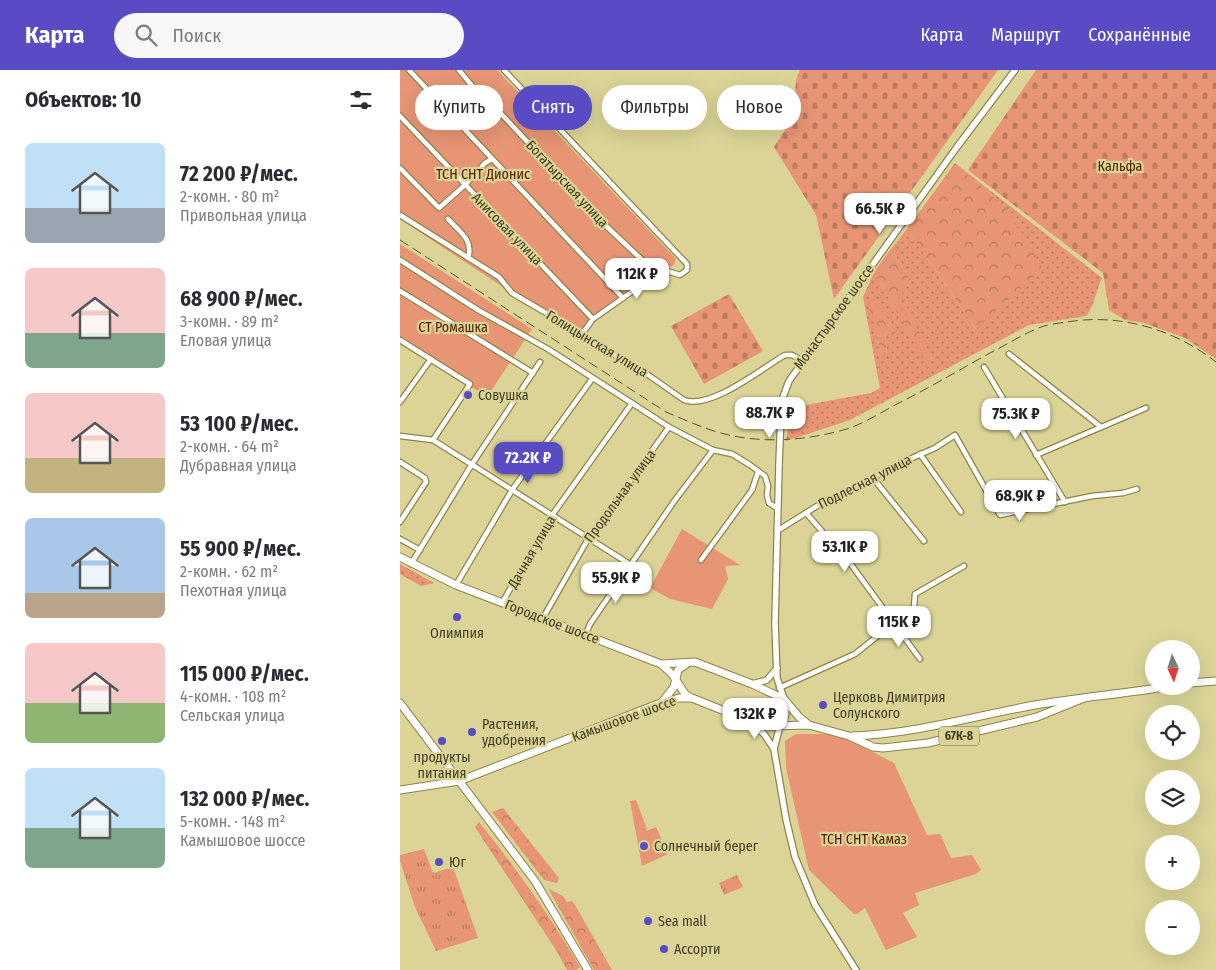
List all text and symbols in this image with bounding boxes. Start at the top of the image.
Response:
search box [114,13,464,58]
text: Карта [25,21,84,49]
icon: search [132,21,160,49]
text: Поиск [172,24,221,47]
text: Карта [920,24,963,46]
text: Маршрут [991,24,1060,46]
text: Сохранённые [1088,24,1191,46]
chip: Купить [415,85,503,130]
chip: Снять [513,85,592,130]
chip: Фильтры [602,85,707,130]
chip: Новое [717,85,801,130]
icon: filters [347,86,375,114]
text: Объектов: 10 [25,87,142,113]
street label: Богатырская улица [522,137,612,231]
park label: Кальфа [1098,158,1143,175]
text: 72 200 ₽/мес. [180,161,298,187]
icon: home [65,163,125,223]
park label: ТСН СНТ Дионис [436,166,530,183]
text: 2-комн. · 80 m² [180,187,279,206]
street label: Анисовая улица [468,189,546,269]
pin: 66.5K ₽ [834,192,926,235]
text: 66.5K ₽ [855,199,905,218]
text: Привольная улица [180,206,307,225]
pin: 112K ₽ [596,258,678,300]
street label: Монастырское шоссе [790,261,878,373]
text: 112K ₽ [616,264,658,283]
text: 68 900 ₽/мес. [180,286,302,312]
icon: home [65,288,125,348]
street label: Голицынская улица [543,307,651,381]
text: 3-комн. · 89 m² [180,312,279,331]
park label: СТ Ромашка [418,319,488,336]
text: Еловая улица [180,331,272,350]
place label: Совушка [478,387,529,404]
marker: Совушка [462,389,474,401]
pin: 88.7K ₽ [724,396,816,439]
pin: 75.3K ₽ [970,398,1062,440]
text: 88.7K ₽ [746,403,794,422]
text: 75.3K ₽ [992,404,1040,423]
text: 53 100 ₽/мес. [180,411,298,437]
icon: home [65,413,125,473]
text: 2-комн. · 64 m² [180,437,279,456]
pin: 72.2K ₽ [482,442,574,484]
street label: Продольная улица [581,446,659,546]
text: 72.2K ₽ [505,448,551,467]
street label: Подлесная улица [815,451,915,513]
text: Дубравная улица [180,456,297,475]
pin: 68.9K ₽ [974,480,1066,522]
text: 68.9K ₽ [995,486,1045,505]
street label: Дачная улица [504,512,560,592]
pin: 53.1K ₽ [799,530,891,573]
text: 55 900 ₽/мес. [180,536,301,562]
text: 53.1K ₽ [822,537,868,556]
icon: home [65,538,125,598]
text: 2-комн. · 62 m² [180,562,278,581]
pin: 55.9K ₽ [570,562,662,604]
text: 55.9K ₽ [592,568,640,587]
text: Пехотная улица [180,581,287,600]
street label: Городское шоссе [502,596,602,648]
pin: 115K ₽ [858,606,940,648]
marker: Олимпия [451,611,463,623]
text: 115K ₽ [878,612,920,631]
place label: Олимпия [430,625,484,642]
north arrow [1145,640,1200,695]
map controls [1145,640,1200,955]
text: 115 000 ₽/мес. [180,661,309,687]
icon: home [65,663,125,723]
text: 4-комн. · 108 m² [180,687,286,706]
place label: Церковь Димитрия Солунского [833,689,945,722]
street label: Камышовое шоссе [570,692,679,746]
pin: 132K ₽ [714,698,796,740]
marker: Церковь Димитрия Солунского [817,699,829,711]
text: 132K ₽ [734,704,776,723]
button: locate [1145,705,1200,760]
text: Сельская улица [180,706,285,725]
place label: Растения, удобрения [482,716,546,749]
marker: Растения, удобрения [466,726,478,738]
road number: 67К-8 [939,726,979,746]
marker: продукты питания [436,735,448,747]
place label: продукты питания [414,749,470,782]
button: layers [1145,770,1200,825]
text: 132 000 ₽/мес. [180,786,309,812]
icon: home [65,788,125,848]
text: 5-комн. · 148 m² [180,812,285,831]
text: Камышовое шоссе [180,831,305,850]
park label: ТСН СНТ Камаз [821,831,907,848]
button: + [1145,835,1200,890]
place label: Солнечный берег [654,838,759,855]
marker: Солнечный берег [638,840,650,852]
place label: Юг [449,854,466,871]
marker: Юг [433,856,445,868]
button: − [1145,900,1200,955]
place label: Sea mall [658,913,707,930]
marker: Sea mall [642,915,654,927]
place label: Ассорти [674,941,721,958]
marker: Ассорти [658,943,670,955]

